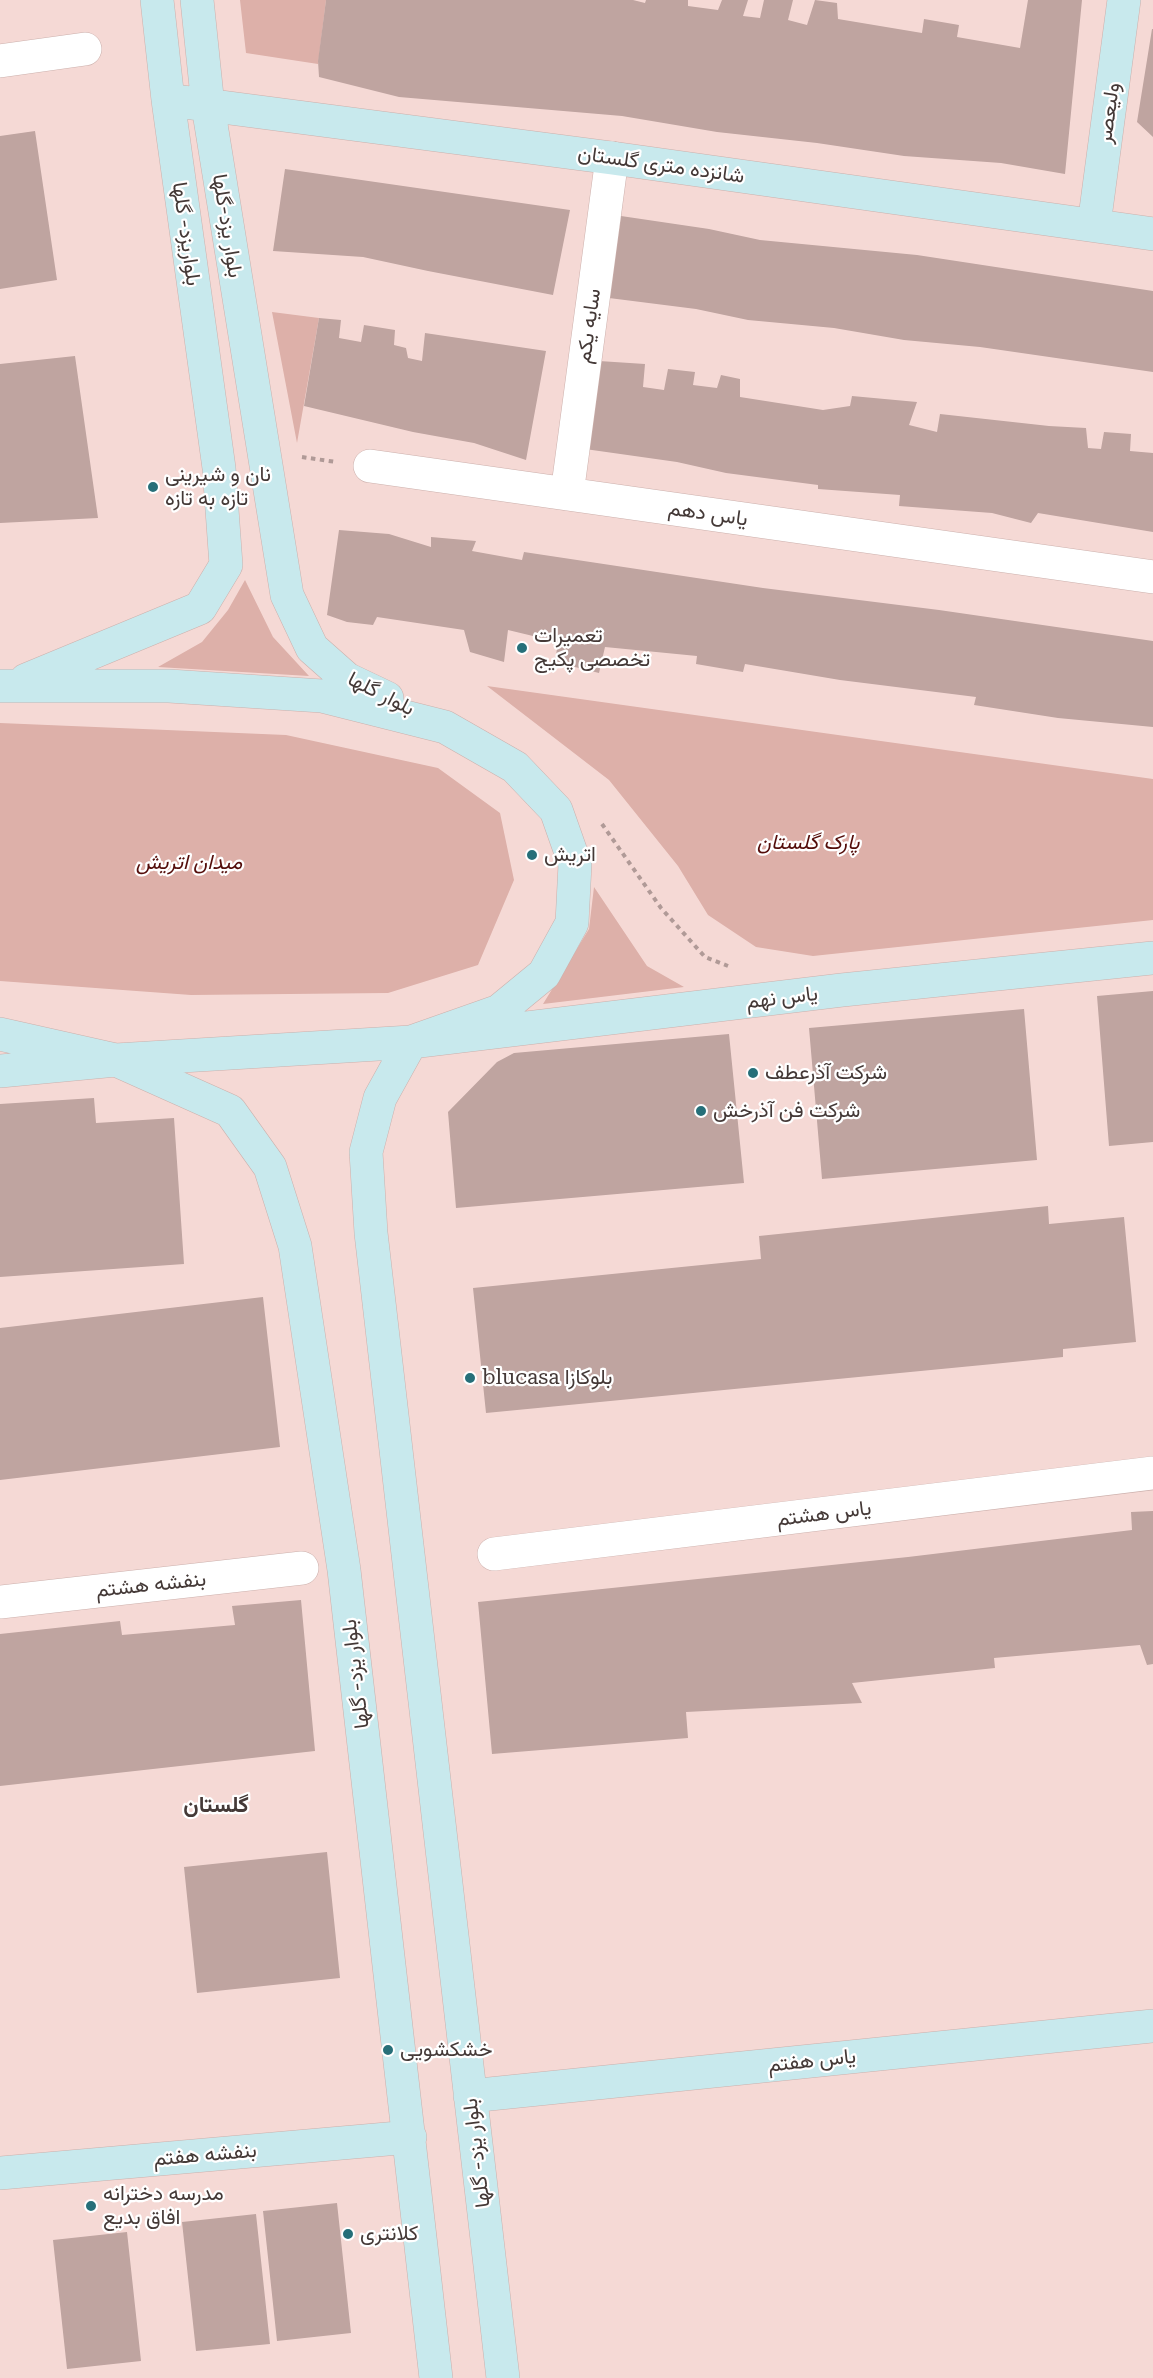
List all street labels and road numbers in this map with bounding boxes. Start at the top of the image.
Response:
street label: ولیعصر [1092,81,1126,145]
street label: شانزده متری گلستان [576,141,746,189]
street label: بلوار یزد-گلها [206,172,248,280]
street label: بلواریزد- گلها [166,180,206,288]
street label: سایه یکم [571,287,607,365]
street label: یاس دهم [667,496,749,532]
street label: بلوار گلها [343,667,419,721]
street label: یاس نهم [745,981,819,1015]
street label: یاس هشتم [775,1496,873,1532]
street label: بنفشه هشتم [95,1567,207,1603]
street label: بلوار یزد- گلها [337,1618,375,1730]
street label: یاس هفتم [767,2044,857,2078]
street label: بلوار یزد- گلها [458,2097,496,2209]
street label: بنفشه هفتم [152,2138,258,2172]

